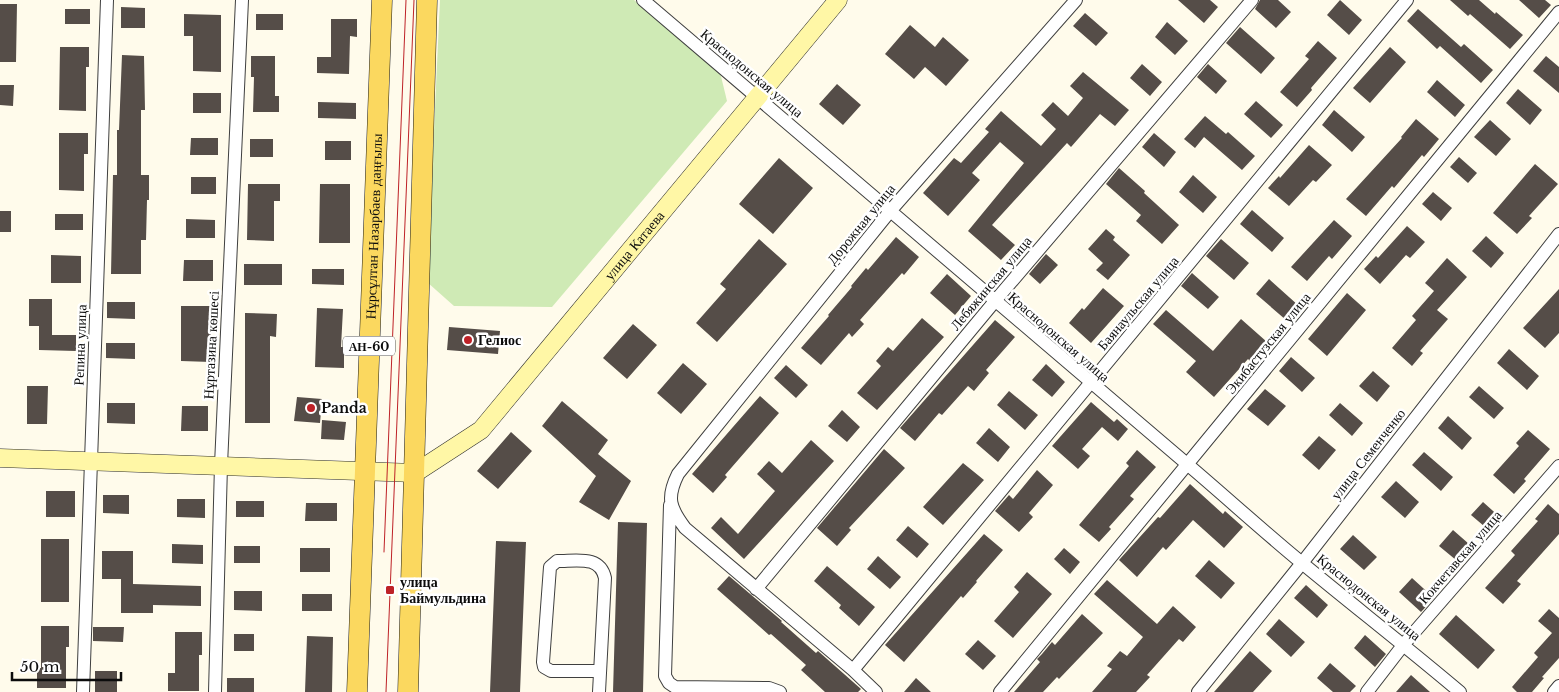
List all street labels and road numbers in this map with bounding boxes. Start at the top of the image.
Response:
street label: Краснодонская улица [697,25,808,122]
street label: Нұрсұлтан Назарбаев даңғылы [361,132,386,320]
street label: Дорожная улица [823,179,900,268]
street label: улица Катаева [600,206,669,284]
street label: Лебяжинская улица [946,232,1036,334]
street label: Баянаульская улица [1093,252,1183,354]
street label: Краснодонская улица [1005,288,1114,386]
street label: Экибастузская улица [1221,288,1315,397]
street label: Нұртазина көшесі [199,290,223,400]
street label: Репина улица [70,303,90,386]
road number: АН-60 [343,336,395,356]
street label: улица Семенченко [1327,405,1409,503]
street label: Кокчетавская улица [1414,506,1506,608]
street label: Краснодонская улица [1313,550,1425,645]

